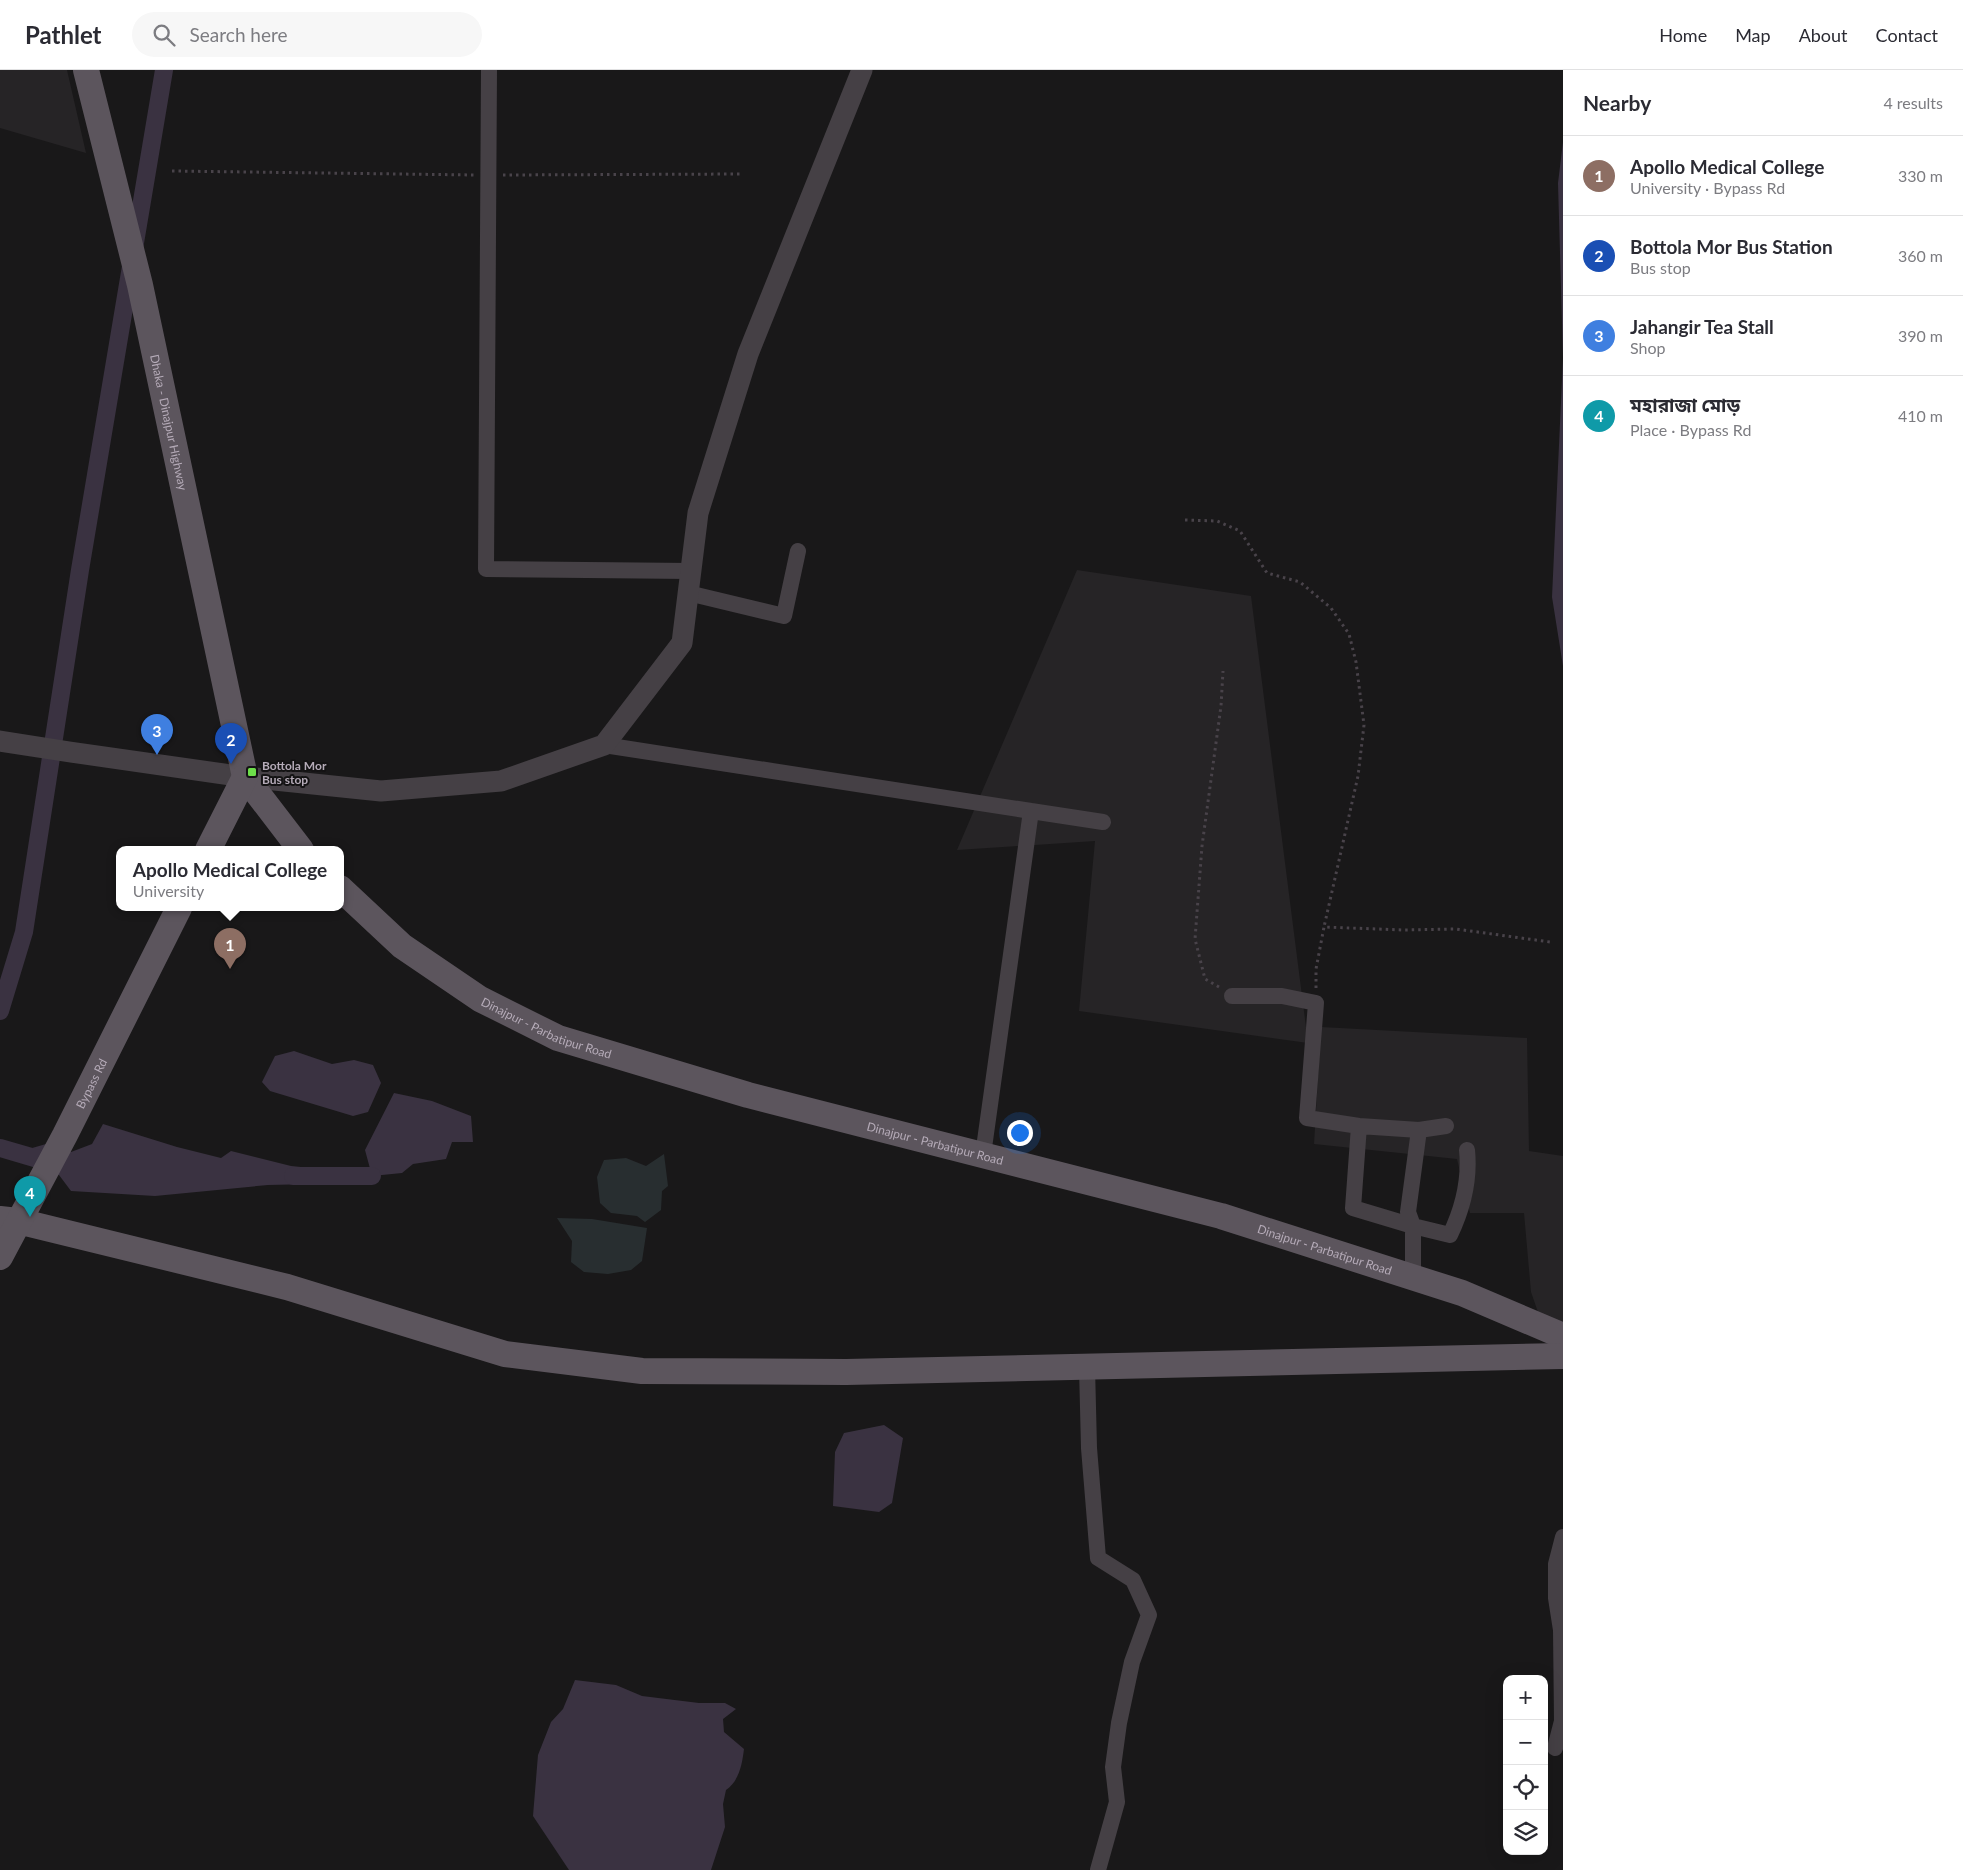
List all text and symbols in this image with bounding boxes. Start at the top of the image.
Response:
search box [132,12,482,57]
text: Pathlet [25,20,102,49]
icon: search [150,21,178,49]
text: Search here [190,23,288,46]
text: Home [1659,24,1707,46]
text: Map [1735,24,1771,46]
text: About [1799,24,1848,46]
text: Contact [1876,24,1938,46]
text: Nearby [1583,90,1651,115]
text: 4 results [1883,93,1943,112]
text: Apollo Medical College [1630,155,1824,178]
text: 1 [1594,166,1604,185]
text: 330 m [1898,166,1943,185]
text: University · Bypass Rd [1630,178,1785,197]
text: Bottola Mor Bus Station [1630,235,1833,258]
text: 2 [1594,246,1604,265]
text: 360 m [1898,246,1943,265]
text: Bus stop [1630,258,1691,277]
text: Jahangir Tea Stall [1630,315,1774,338]
text: 3 [1594,326,1604,345]
text: 390 m [1898,326,1943,345]
text: Shop [1630,338,1666,357]
street label: Dhaka - Dinajpur Highway [147,353,191,492]
text: মহারাজা মোড় [1630,393,1740,416]
text: 4 [1594,406,1604,425]
text: 410 m [1898,406,1943,425]
text: Place · Bypass Rd [1630,420,1751,439]
pin: 3 [141,714,173,755]
pin: 2 [215,723,247,764]
place label: Bottola Mor Bus stop [262,758,327,787]
marker: Bottola Mor Bus stop [246,766,258,778]
popup [116,846,344,911]
text: Apollo Medical College [133,858,327,881]
text: University [133,881,204,900]
pin: 1 [214,928,246,969]
street label: Dinajpur - Parbatipur Road [479,993,614,1061]
street label: Bypass Rd [72,1056,110,1111]
street label: Dinajpur - Parbatipur Road [865,1118,1005,1168]
your location [1007,1120,1033,1146]
pin: 4 [14,1176,46,1217]
street label: Dinajpur - Parbatipur Road [1256,1221,1394,1278]
map controls [1503,1675,1548,1855]
button: + [1503,1675,1548,1720]
button: − [1503,1720,1548,1765]
button: locate [1503,1765,1548,1810]
button: layers [1503,1810,1548,1855]

